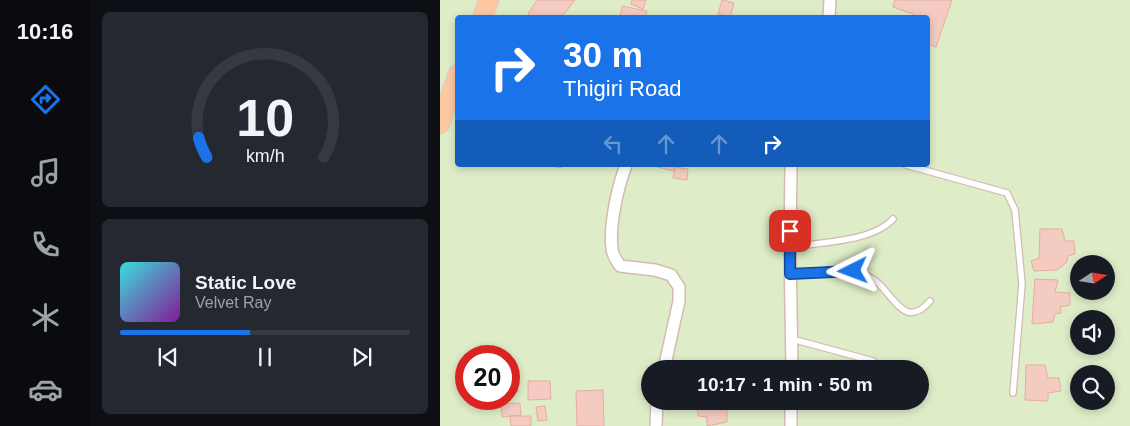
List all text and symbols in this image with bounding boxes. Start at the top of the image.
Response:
text: 10:16 [17,19,73,44]
icon: right [480,35,545,100]
text: 30 m [563,35,643,74]
text: Thigiri Road [563,76,682,101]
icon: directions [28,82,63,117]
text: 10 [236,89,294,147]
icon: left [599,130,627,158]
icon: ahead [652,130,680,158]
icon: ahead [705,130,733,158]
icon: right [758,130,786,158]
text: km/h [246,146,284,166]
icon: music [28,155,63,190]
pin [769,210,811,252]
icon: arrive [776,217,804,245]
icon: phone [28,227,63,262]
position arrow [826,244,878,296]
north arrow [1070,255,1115,300]
map controls [1070,255,1115,410]
text: Static Love [195,272,296,293]
text: Velvet Ray [195,294,271,311]
icon: climate [28,300,63,335]
button: sound [1070,310,1115,355]
icon: previous [154,343,182,371]
icon: pause [251,343,279,371]
icon: next [348,343,376,371]
speed limit sign: 20 [455,345,520,410]
button: search [1070,365,1115,410]
icon: car [28,372,63,407]
text: 10:17 · 1 min · 50 m [697,374,873,395]

